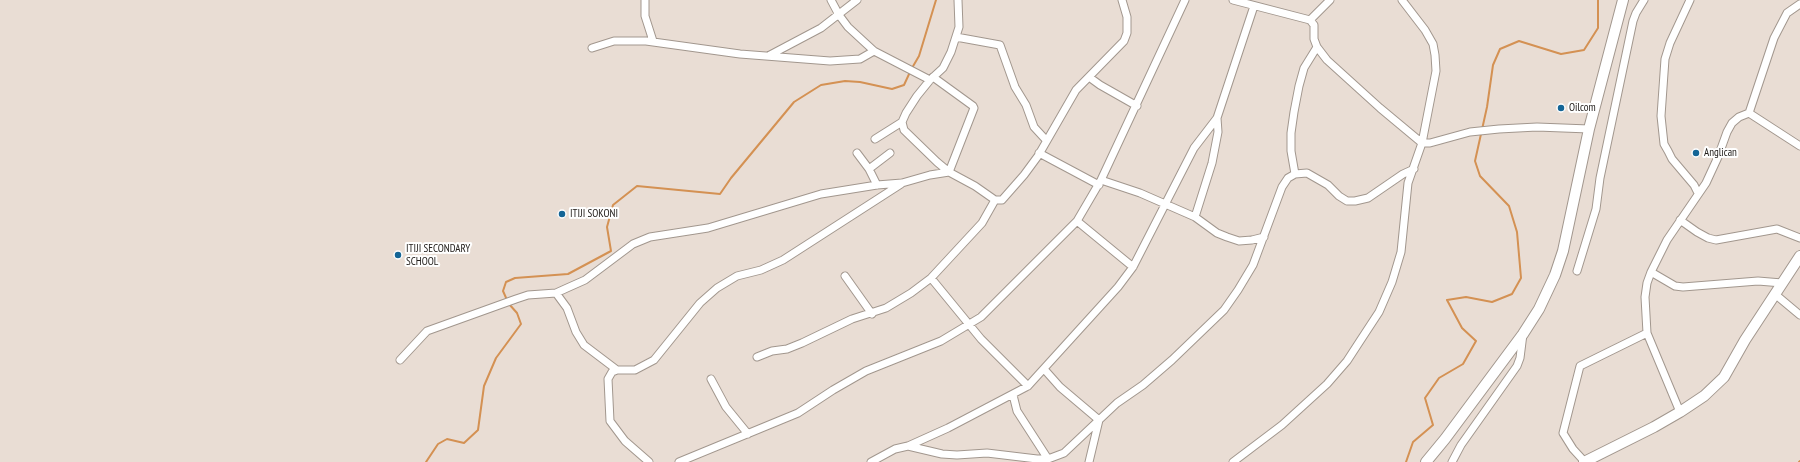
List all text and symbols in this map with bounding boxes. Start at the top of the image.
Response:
place label: Oilcom [1569,101,1596,115]
marker: Oilcom [1556,103,1566,113]
place label: Anglican [1704,146,1737,160]
marker: Anglican [1691,148,1701,158]
place label: ITIJI SOKONI [570,207,618,221]
marker: ITIJI SOKONI [557,209,567,219]
place label: ITIJI SECONDARY SCHOOL [406,242,470,268]
marker: ITIJI SECONDARY SCHOOL [393,250,403,260]

